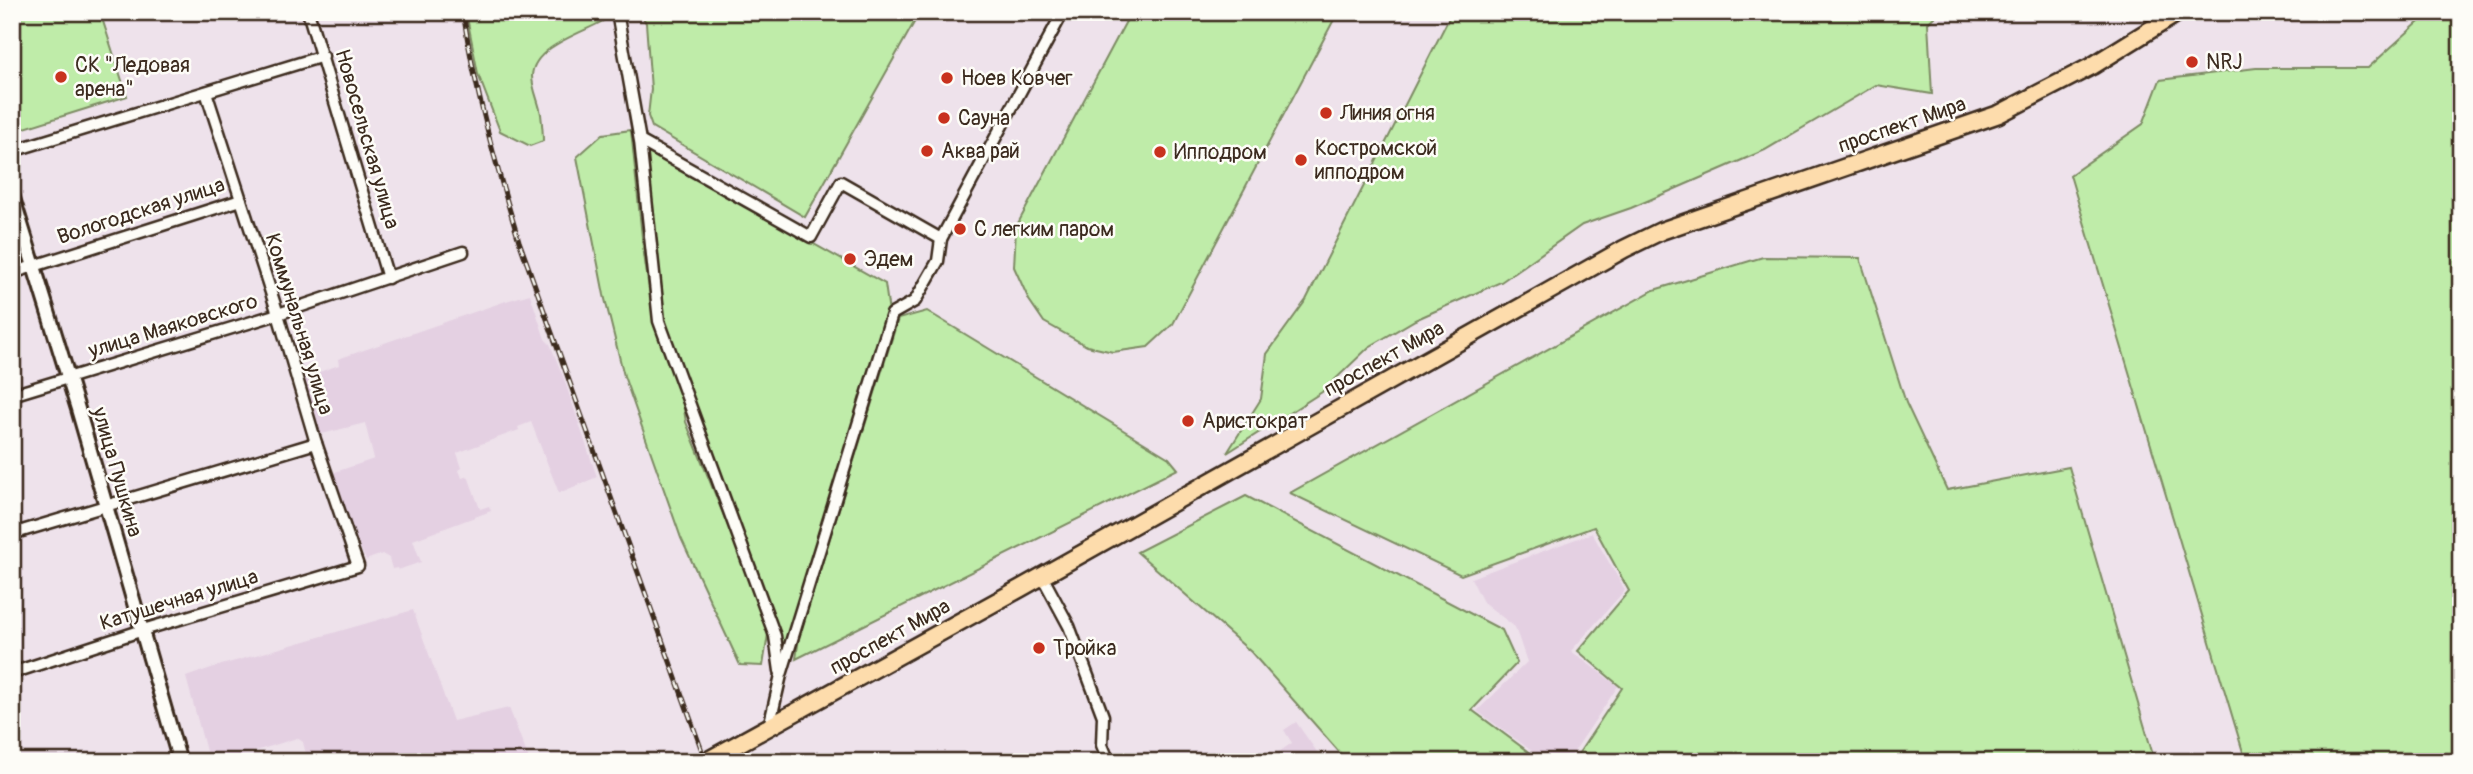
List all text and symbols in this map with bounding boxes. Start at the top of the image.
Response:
street label: Новосельская улица [328,46,406,232]
place label: NRJ [2206,49,2242,76]
place label: СК "Ледовая арена" [75,52,190,103]
marker: NRJ [2184,54,2200,70]
place label: Ноев Ковчег [961,65,1073,92]
marker: СК "Ледовая арена" [53,69,69,85]
marker: Ноев Ковчег [939,70,955,86]
street label: проспект Мира [1834,90,1970,160]
place label: Линия огня [1339,100,1435,127]
place label: Сауна [958,105,1010,132]
marker: Линия огня [1318,105,1334,121]
marker: Сауна [936,110,952,126]
place label: Костромской ипподром [1315,135,1437,186]
place label: Аква рай [941,138,1020,165]
place label: Ипподром [1174,139,1267,166]
marker: Аква рай [919,143,935,159]
marker: Ипподром [1152,144,1168,160]
marker: Костромской ипподром [1293,152,1309,168]
street label: Вологодская улица [54,171,228,251]
place label: С легким паром [974,216,1114,243]
marker: С легким паром [952,221,968,237]
street label: Коммунальная улица [259,230,339,418]
place label: Эдем [864,246,913,273]
marker: Эдем [842,251,858,267]
street label: улица Маяковского [84,287,261,365]
street label: проспект Мира [1319,315,1449,403]
street label: улица Пушкина [85,403,148,540]
place label: Аристократ [1202,408,1308,435]
marker: Аристократ [1180,413,1196,429]
street label: Катушечная улица [97,563,261,637]
street label: проспект Мира [825,593,955,681]
place label: Тройка [1053,635,1117,662]
marker: Тройка [1031,640,1047,656]

